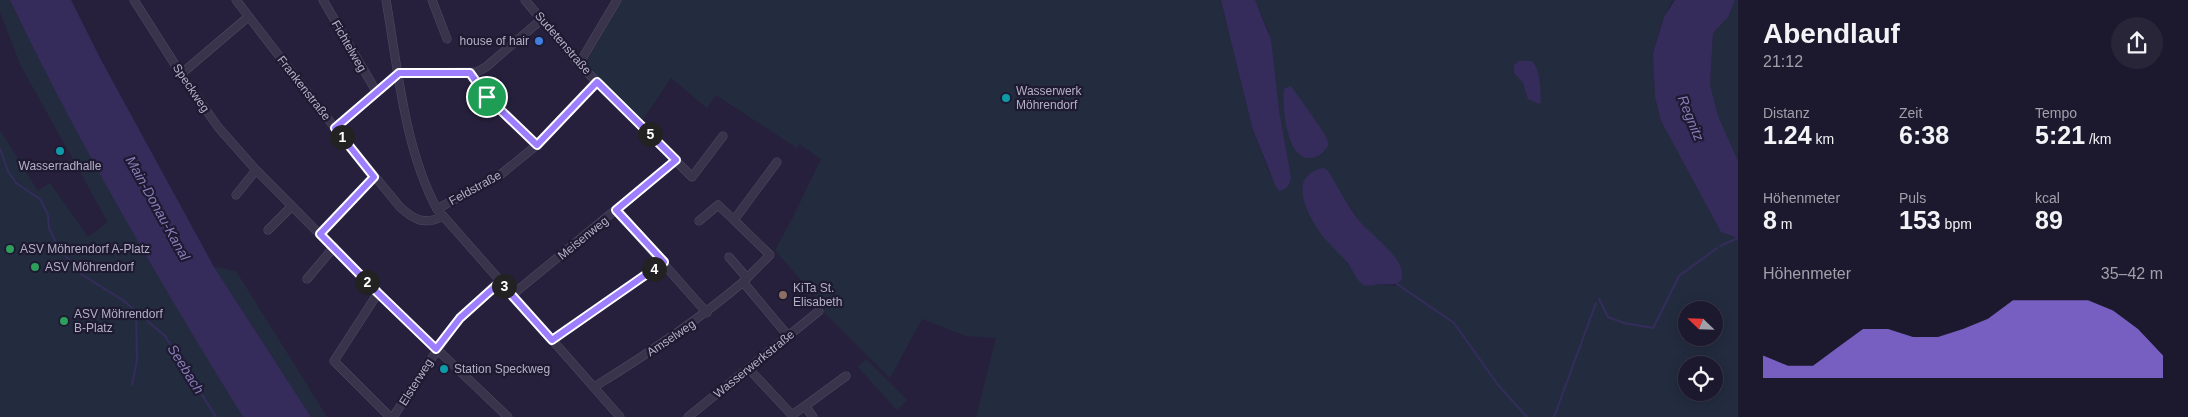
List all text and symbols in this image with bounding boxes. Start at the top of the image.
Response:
street label: Sudetenstraße [532,9,594,78]
button: share [2111,17,2163,69]
street label: Fichtelweg [329,18,369,74]
text: Abendlauf [1763,18,1900,49]
place label: house of hair [460,34,529,48]
marker: house of hair [533,35,545,47]
street label: Frankenstraße [274,53,334,123]
text: 21:12 [1763,53,1803,70]
street label: Speckweg [170,61,212,115]
pin [466,76,508,118]
icon: arrive [473,83,501,111]
place label: Wasserwerk Möhrendorf [1016,84,1083,112]
marker: Wasserwerk Möhrendorf [1000,92,1012,104]
water label: Regnitz [1675,93,1707,143]
text: Distanz [1763,105,1810,121]
text: Zeit [1899,105,1922,121]
text: Tempo [2035,105,2077,121]
text: 1.24 [1763,121,1812,149]
text: 6:38 [1899,121,1949,149]
text: 5:21 [2035,121,2085,149]
pin: 5 [638,122,662,146]
pin: 1 [330,124,354,150]
text: 5 [647,126,654,142]
text: 1 [339,129,346,145]
text: km [1812,131,1834,147]
text: /km [2085,131,2112,147]
marker: Wasserradhalle [54,145,66,157]
water label: Main-Donau-Kanal [123,153,194,264]
place label: Wasserradhalle [19,159,102,173]
street label: Feldstraße [447,168,504,208]
text: Höhenmeter [1763,190,1840,206]
text: Puls [1899,190,1926,206]
text: kcal [2035,190,2060,206]
text: 8 [1763,206,1777,234]
text: 153 [1899,206,1941,234]
text: 89 [2035,206,2063,234]
street label: Meisenweg [555,213,611,263]
text: m [1777,216,1792,232]
text: bpm [1941,216,1972,232]
place label: ASV Möhrendorf A-Platz [20,242,150,256]
marker: ASV Möhrendorf A-Platz [4,243,16,255]
pin: 4 [642,256,666,282]
place label: ASV Möhrendorf [45,260,134,274]
marker: ASV Möhrendorf [29,261,41,273]
text: 4 [651,261,658,277]
text: Höhenmeter [1763,265,1851,282]
text: 35–42 m [2101,265,2163,282]
pin: 2 [354,270,380,294]
text: 2 [364,274,371,290]
pin: 3 [492,274,516,298]
text: 3 [501,278,508,294]
place label: KiTa St. Elisabeth [793,281,842,309]
marker: KiTa St. Elisabeth [777,289,789,301]
north arrow [1678,301,1722,346]
map controls [1678,301,1723,401]
place label: ASV Möhrendorf B-Platz [74,307,163,335]
marker: ASV Möhrendorf B-Platz [58,315,70,327]
street label: Amselweg [644,317,698,359]
street label: Wasserwerkstraße [711,327,797,401]
water label: Seebach [165,341,208,397]
street label: Elsterweg [396,356,436,408]
button: locate [1678,356,1723,401]
place label: Station Speckweg [454,362,550,376]
marker: Station Speckweg [438,363,450,375]

